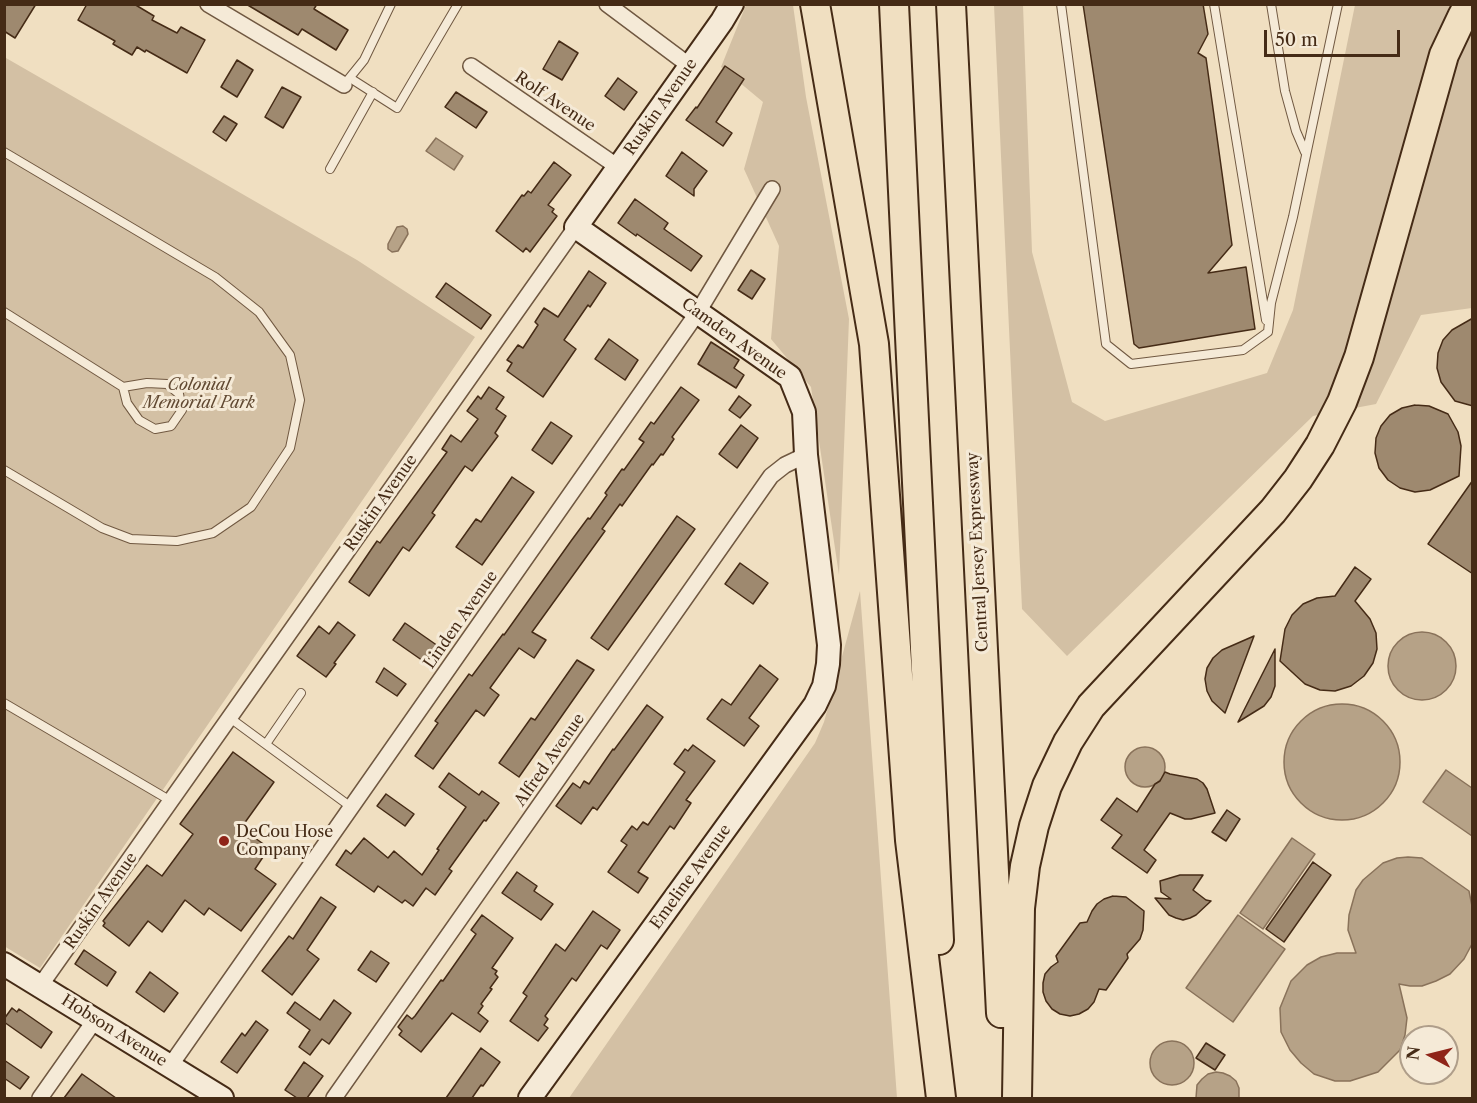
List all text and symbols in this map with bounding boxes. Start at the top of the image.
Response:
scale bar [1267,18,1404,56]
text: 50 m [1275,29,1318,51]
street label: Ruskin Avenue [621,55,701,159]
street label: Rolf Avenue [511,68,599,136]
street label: Camden Avenue [678,294,790,384]
park label: Colonial Memorial Park [143,375,255,413]
street label: Ruskin Avenue [341,451,421,555]
street label: Central Jersey Expressway [963,451,993,653]
street label: Linden Avenue [420,567,502,673]
street label: Alfred Avenue [511,710,589,810]
street label: Emeline Avenue [647,821,735,933]
place label: DeCou Hose Company [236,822,333,860]
marker: DeCou Hose Company [217,834,231,848]
street label: Ruskin Avenue [61,849,141,953]
street label: Hobson Avenue [58,991,170,1071]
north arrow [1399,1025,1459,1085]
text: N [1402,1045,1424,1061]

